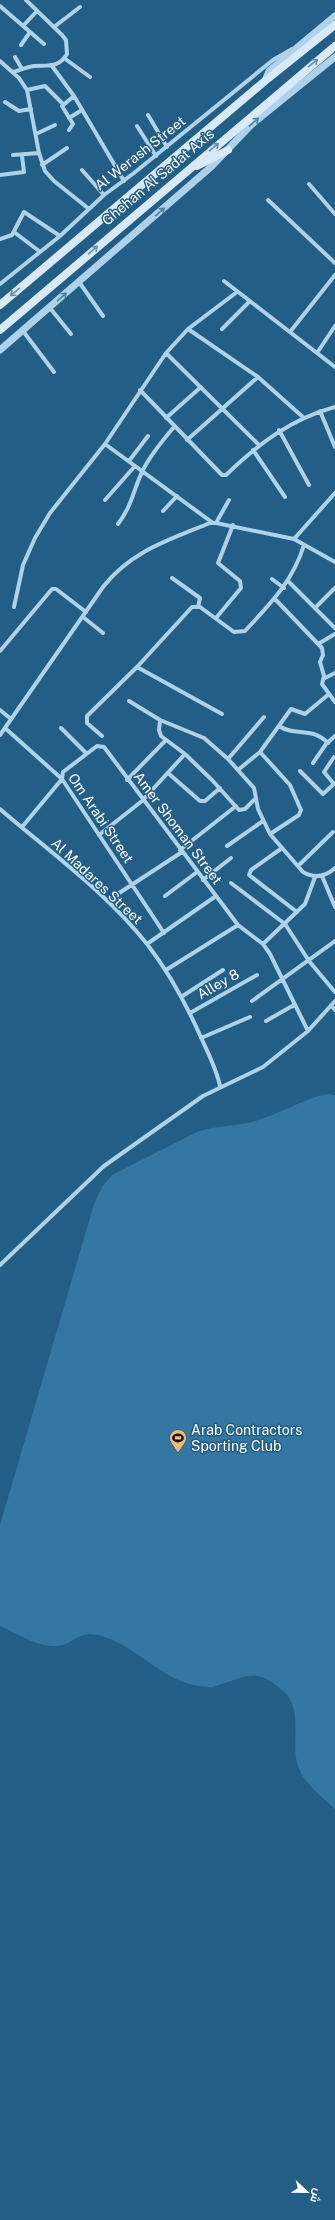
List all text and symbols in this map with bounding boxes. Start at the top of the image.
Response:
one-way arrow [307,59,318,68]
street label: Al Werash Street [92,113,188,193]
one-way arrow [248,118,259,127]
street label: Ghehan Al Sadat Axis [99,126,217,228]
one-way arrow [208,143,219,152]
one-way arrow [155,207,165,217]
one-way arrow [88,246,99,255]
one-way arrow [10,288,20,297]
one-way arrow [56,293,67,302]
street label: Amer Shoman Street [131,769,225,887]
street label: Om Arabi Street [65,770,137,866]
street label: Al Madares Street [48,835,146,927]
street label: Alley 8 [194,966,242,1002]
place label: Arab Contractors Sporting Club [191,1422,302,1454]
sports icon: Arab Contractors Sporting Club [168,1428,188,1453]
north arrow [287,2172,327,2212]
text: ش [307,2187,324,2205]

